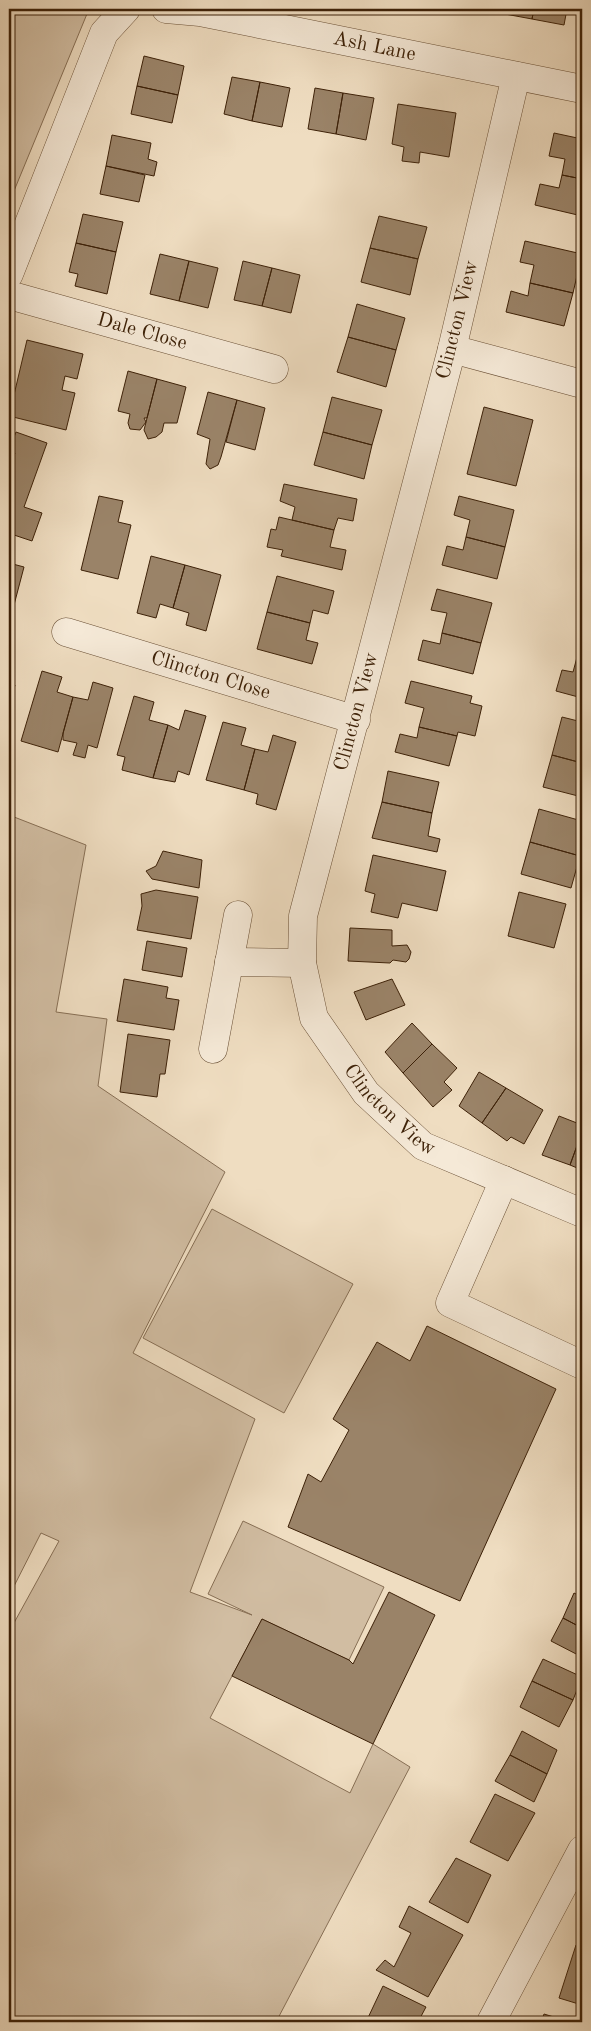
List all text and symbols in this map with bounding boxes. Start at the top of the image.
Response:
street label: Ash Lane [331,29,417,65]
street label: Clincton View [434,258,483,381]
street label: Dale Close [95,310,189,354]
street label: Clincton Close [148,648,273,703]
street label: Clincton View [332,650,383,773]
street label: Clincton View [339,1061,438,1160]

